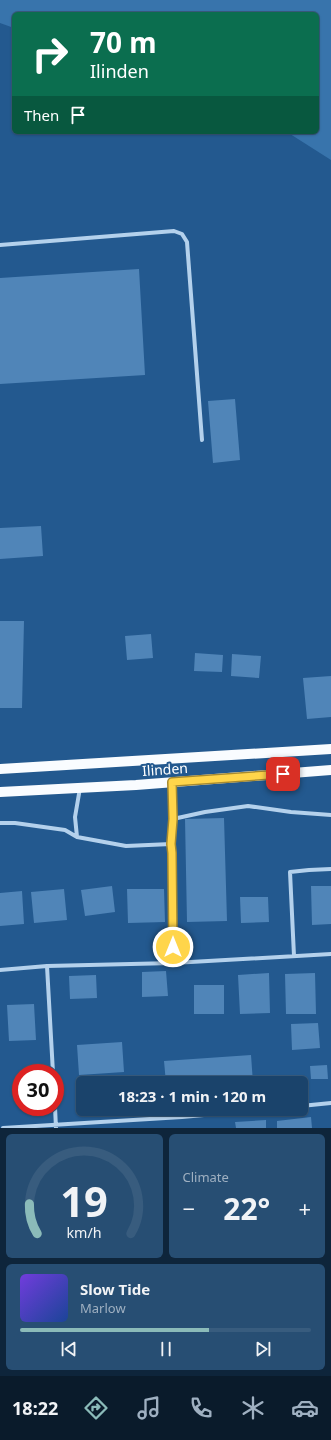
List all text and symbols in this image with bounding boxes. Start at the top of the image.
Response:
text: 70 m [90,23,157,61]
icon: right [24,28,76,80]
text: Ilinden [90,59,149,83]
icon: arrive [67,104,89,126]
text: Then [24,105,59,125]
pin [266,757,300,791]
street label: Ilinden [142,758,188,780]
icon: arrive [272,763,294,785]
position arrow [152,926,194,968]
speed limit sign: 30 [12,1064,64,1116]
text: 18:23 · 1 min · 120 m [118,1086,266,1106]
text: Climate [183,1168,229,1186]
text: 19 [60,1173,108,1229]
text: 22° [223,1188,270,1229]
text: − [183,1193,195,1223]
text: + [298,1193,311,1223]
text: km/h [67,1223,102,1242]
text: Slow Tide [80,1279,150,1299]
text: Marlow [80,1299,126,1317]
icon: previous [58,1338,80,1360]
icon: pause [155,1338,177,1360]
icon: next [252,1338,274,1360]
icon: directions [82,1394,110,1422]
icon: music [135,1394,163,1422]
icon: phone [187,1394,215,1422]
icon: climate [239,1394,267,1422]
icon: car [291,1394,319,1422]
text: 18:22 [12,1396,58,1420]

